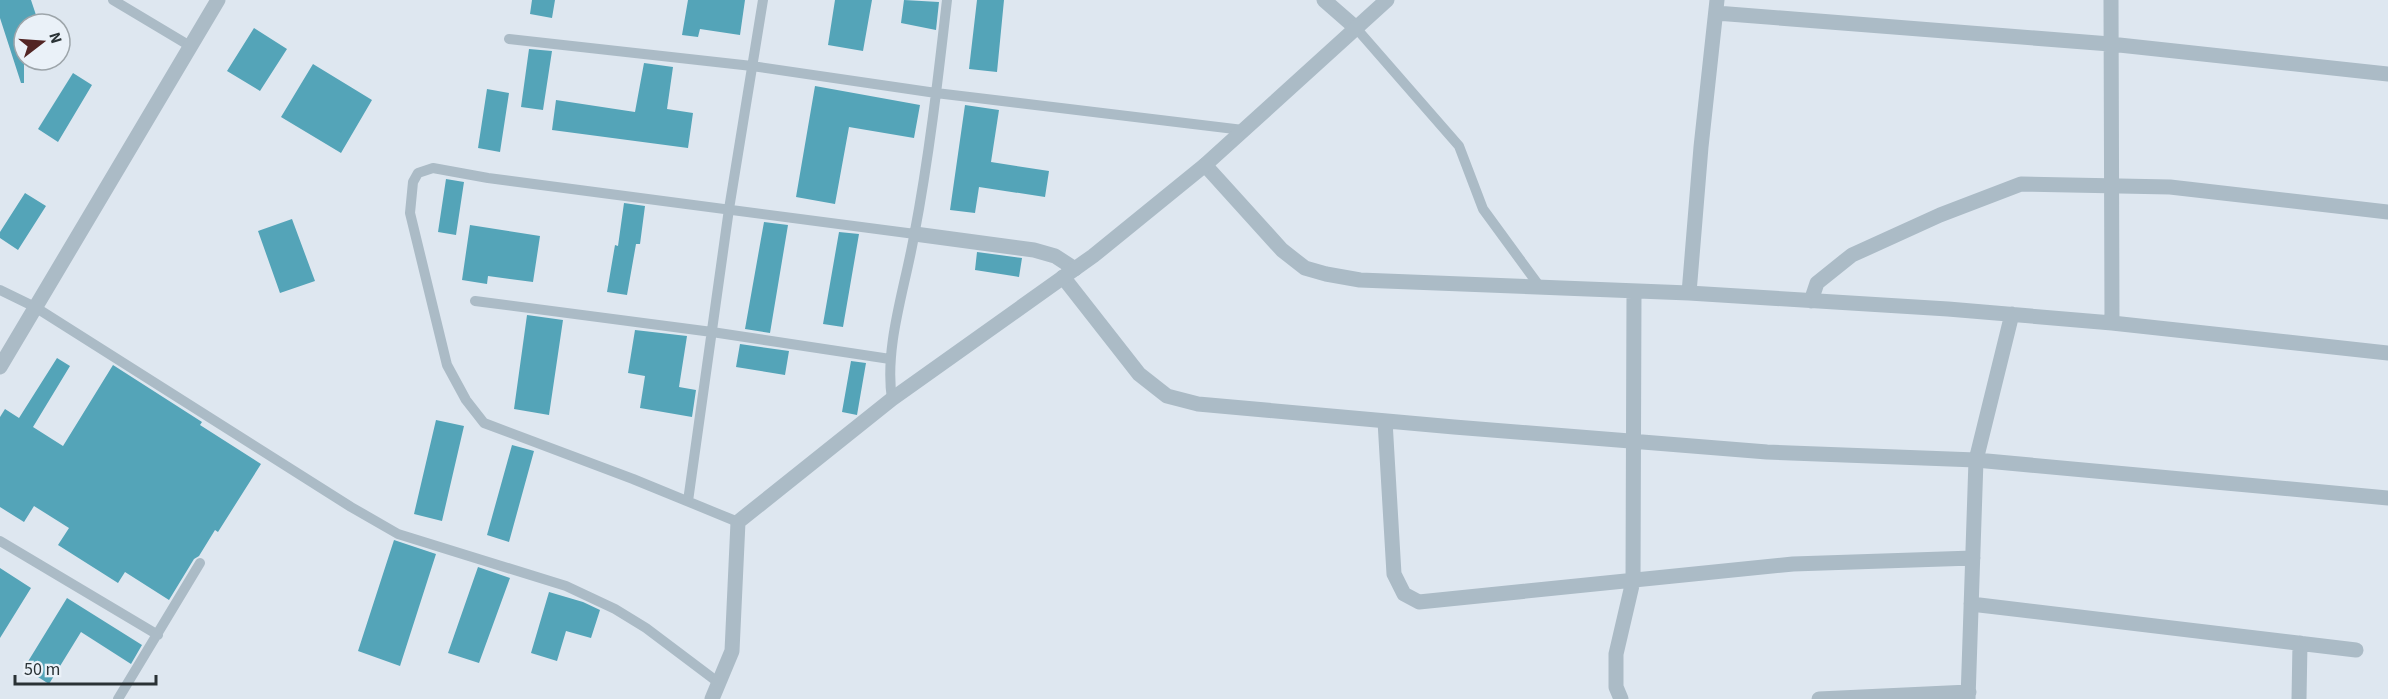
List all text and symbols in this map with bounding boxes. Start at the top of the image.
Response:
north arrow [12,12,72,72]
text: N [43,30,67,46]
scale bar [15,648,156,686]
text: 50 m [24,657,60,682]

